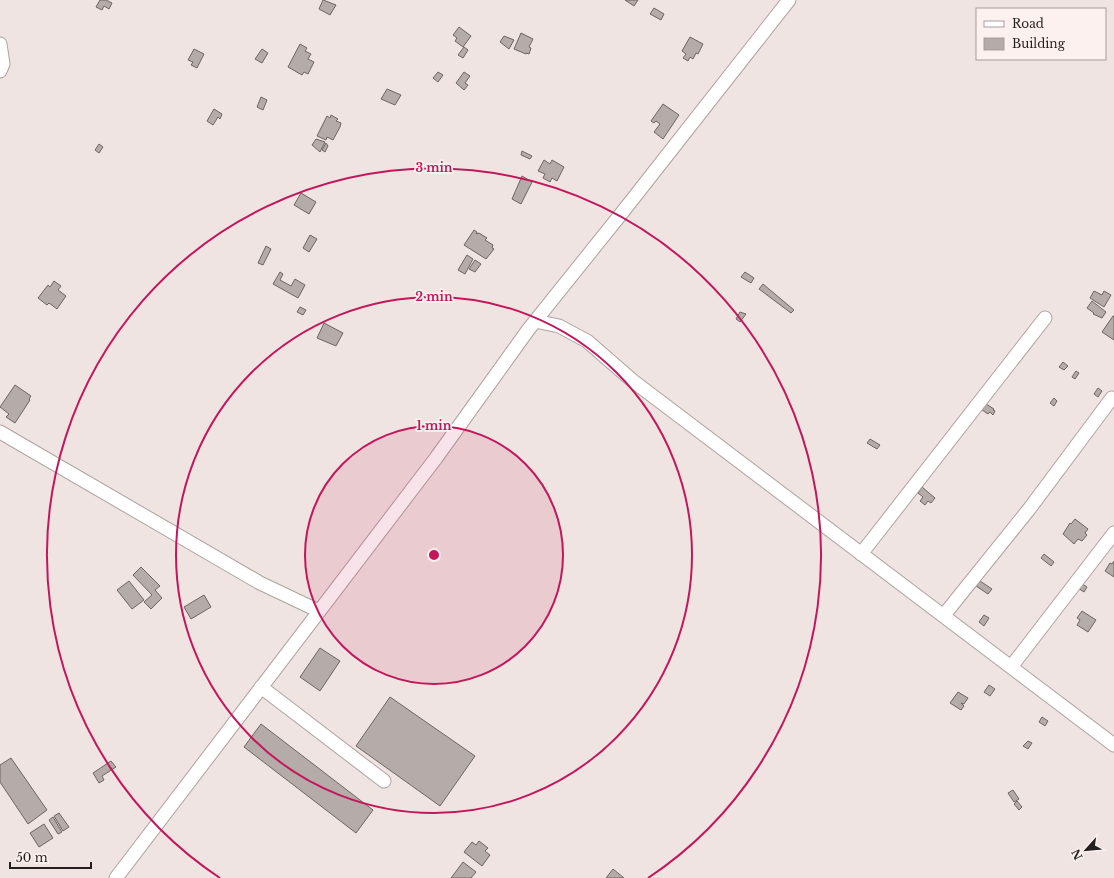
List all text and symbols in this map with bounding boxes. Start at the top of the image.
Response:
legend [976,8,1106,60]
text: Road [1012,16,1044,31]
text: Building [1012,36,1066,51]
text: 3 min [415,160,453,175]
text: 2 min [415,289,453,304]
text: 1 min [417,418,452,433]
centre of rings [427,548,441,562]
north arrow [1066,830,1106,870]
scale bar [10,844,91,870]
text: N [1068,846,1086,862]
text: 50 m [16,850,48,865]

